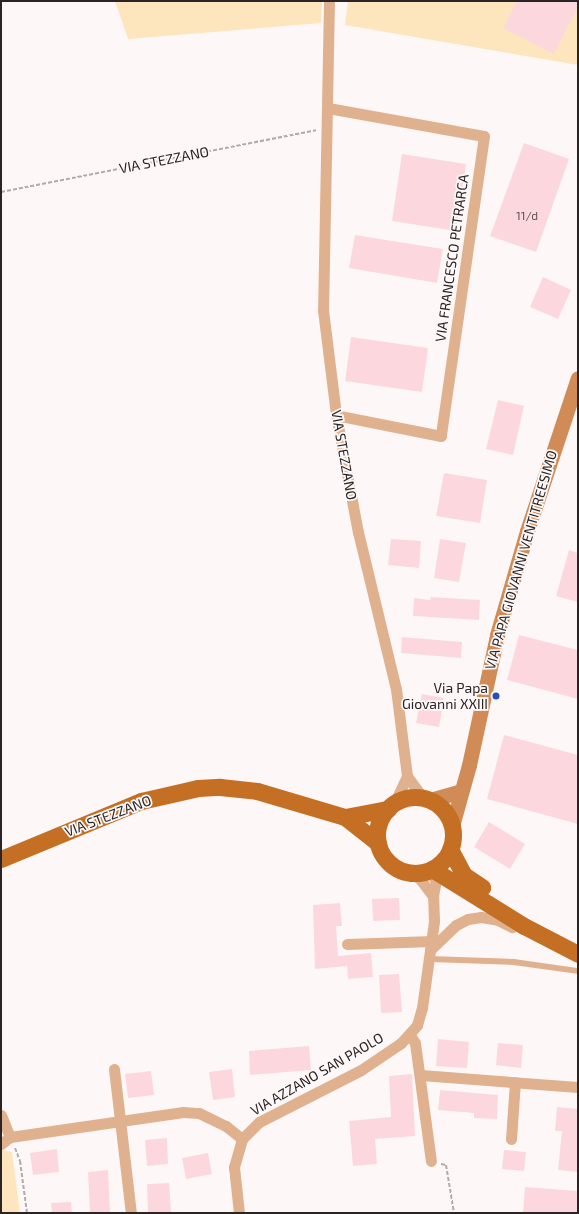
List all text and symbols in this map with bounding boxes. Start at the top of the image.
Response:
street label: VIA STEZZANO [117,143,211,177]
street label: VIA FRANCESCO PETRARCA [432,173,472,343]
house number: 11/d [516,209,538,223]
street label: VIA STEZZANO [328,408,360,502]
street label: VIA PAPA GIOVANNI VENTITREESIMO [481,448,561,672]
place label: Via Papa Giovanni XXIII [402,680,488,712]
marker: Via Papa Giovanni XXIII [491,691,501,701]
street label: VIA STEZZANO [62,792,154,840]
street label: VIA AZZANO SAN PAOLO [247,1029,387,1119]

